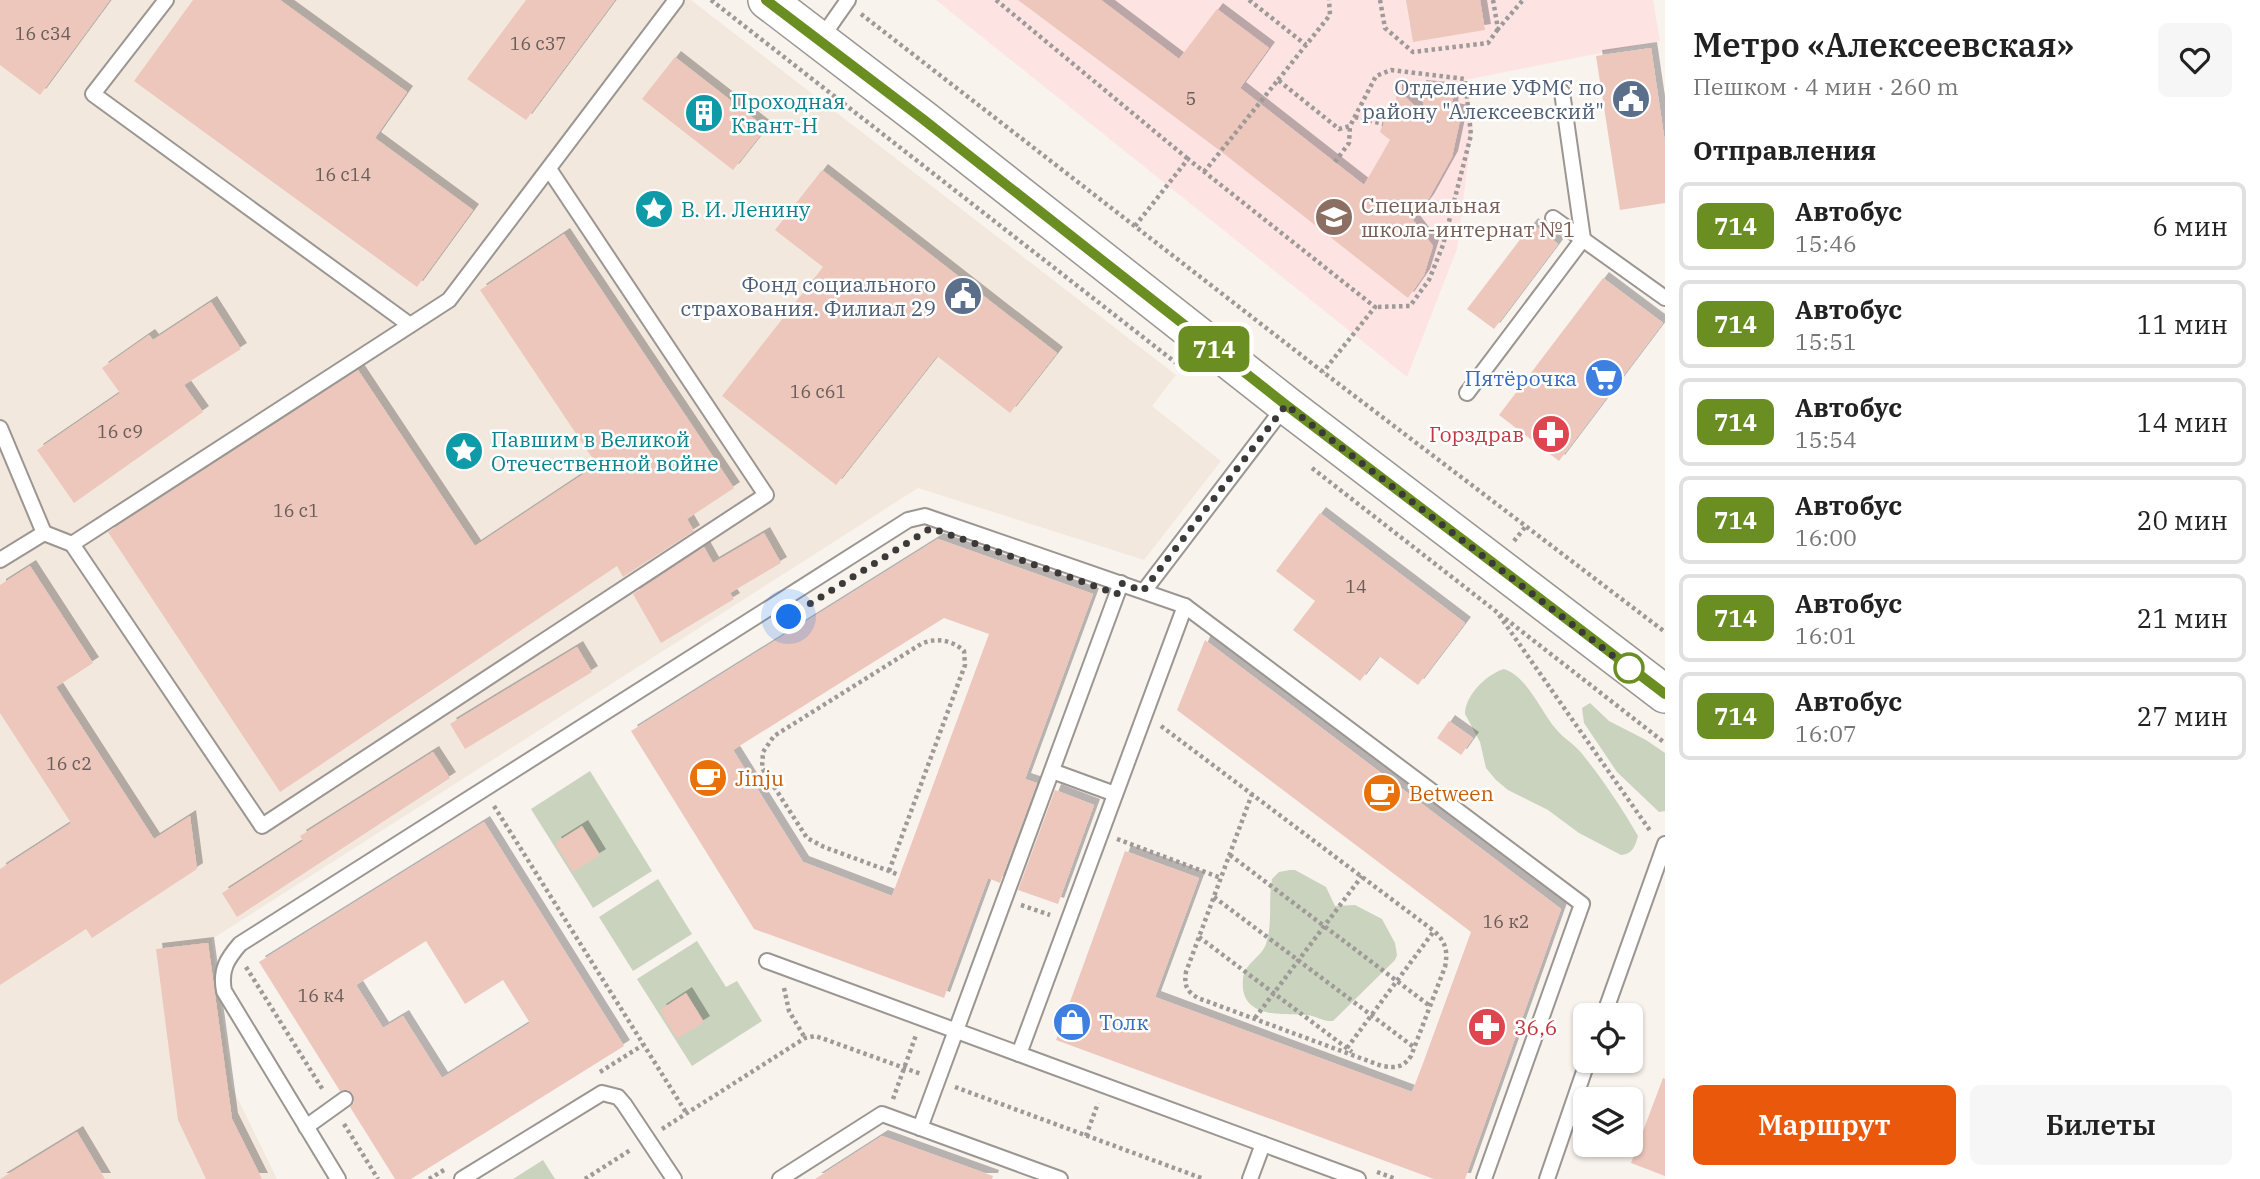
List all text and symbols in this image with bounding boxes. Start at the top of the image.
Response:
house number: 16 с34 [15,22,71,45]
text: Метро «Алексеевская» [1693,23,2074,66]
button: heart [2158,23,2232,97]
house number: 16 с37 [510,32,566,55]
text: Пешком · 4 мин · 260 m [1693,71,1959,101]
place label: Отделение УФМС по району "Алексеевский" [1362,73,1604,125]
public building icon: Отделение УФМС по району "Алексеевский" [1610,78,1652,120]
place label: Проходная Квант-Н [731,87,845,139]
house number: 5 [1186,87,1196,110]
building icon: Проходная Квант-Н [683,92,725,134]
text: Отправления [1693,133,1876,167]
house number: 16 с14 [315,163,371,186]
place icon: В. И. Ленину [633,188,675,230]
place label: Специальная школа-интернат №1 [1361,191,1575,243]
text: Автобус [1795,194,1902,228]
place label: В. И. Ленину [681,195,811,223]
school or university icon: Специальная школа-интернат №1 [1313,196,1355,238]
text: 6 мин [2152,209,2228,243]
text: 714 [1714,210,1757,242]
text: 15:46 [1795,228,1857,258]
place label: Фонд социального страхования. Филиал 29 [681,270,936,322]
public building icon: Фонд социального страхования. Филиал 29 [942,275,984,317]
text: Автобус [1795,292,1902,326]
text: 11 мин [2137,307,2228,341]
text: 714 [1714,308,1757,340]
line badge: 714 [1174,326,1254,372]
text: 15:51 [1795,326,1857,356]
text: 714 [1192,333,1236,365]
supermarket icon: Пятёрочка [1583,357,1625,399]
place label: Пятёрочка [1465,364,1577,392]
house number: 16 с61 [790,380,846,403]
text: Автобус [1795,390,1902,424]
text: 14 мин [2137,405,2228,439]
text: 714 [1714,406,1757,438]
pharmacy icon: Горздрав [1530,413,1572,455]
house number: 16 с9 [97,420,143,443]
place label: Горздрав [1429,420,1524,448]
text: 15:54 [1795,424,1857,454]
place label: Павшим в Великой Отечественной войне [491,425,718,477]
place icon: Павшим в Великой Отечественной войне [443,430,485,472]
text: Автобус [1795,488,1902,522]
house number: 16 с1 [273,499,319,522]
text: 20 мин [2137,503,2228,537]
text: 714 [1714,504,1757,536]
text: 16:00 [1795,522,1857,552]
house number: 14 [1345,575,1367,598]
text: Автобус [1795,586,1902,620]
your location [771,599,806,634]
text: 21 мин [2137,601,2228,635]
text: 714 [1714,602,1757,634]
text: 16:01 [1795,620,1857,650]
unlabelled marker [1614,653,1644,683]
text: Автобус [1795,684,1902,718]
text: 27 мин [2137,699,2228,733]
text: 714 [1714,700,1757,732]
text: 16:07 [1795,718,1857,748]
house number: 16 с2 [46,752,92,775]
cafe icon: Jinju [687,757,729,799]
place label: Jinju [735,764,784,792]
cafe icon: Between [1361,772,1403,814]
place label: Between [1409,779,1494,807]
house number: 16 к2 [1482,910,1530,933]
house number: 16 к4 [297,984,345,1007]
shop icon: Толк [1051,1001,1093,1043]
map controls [1573,1003,1643,1157]
button: locate [1573,1003,1643,1073]
pharmacy icon: 36,6 [1466,1006,1508,1048]
place label: Толк [1099,1008,1148,1036]
place label: 36,6 [1514,1013,1557,1041]
button: Маршрут [1693,1085,1956,1165]
button: Билеты [1970,1085,2232,1165]
button: layers [1573,1087,1643,1157]

